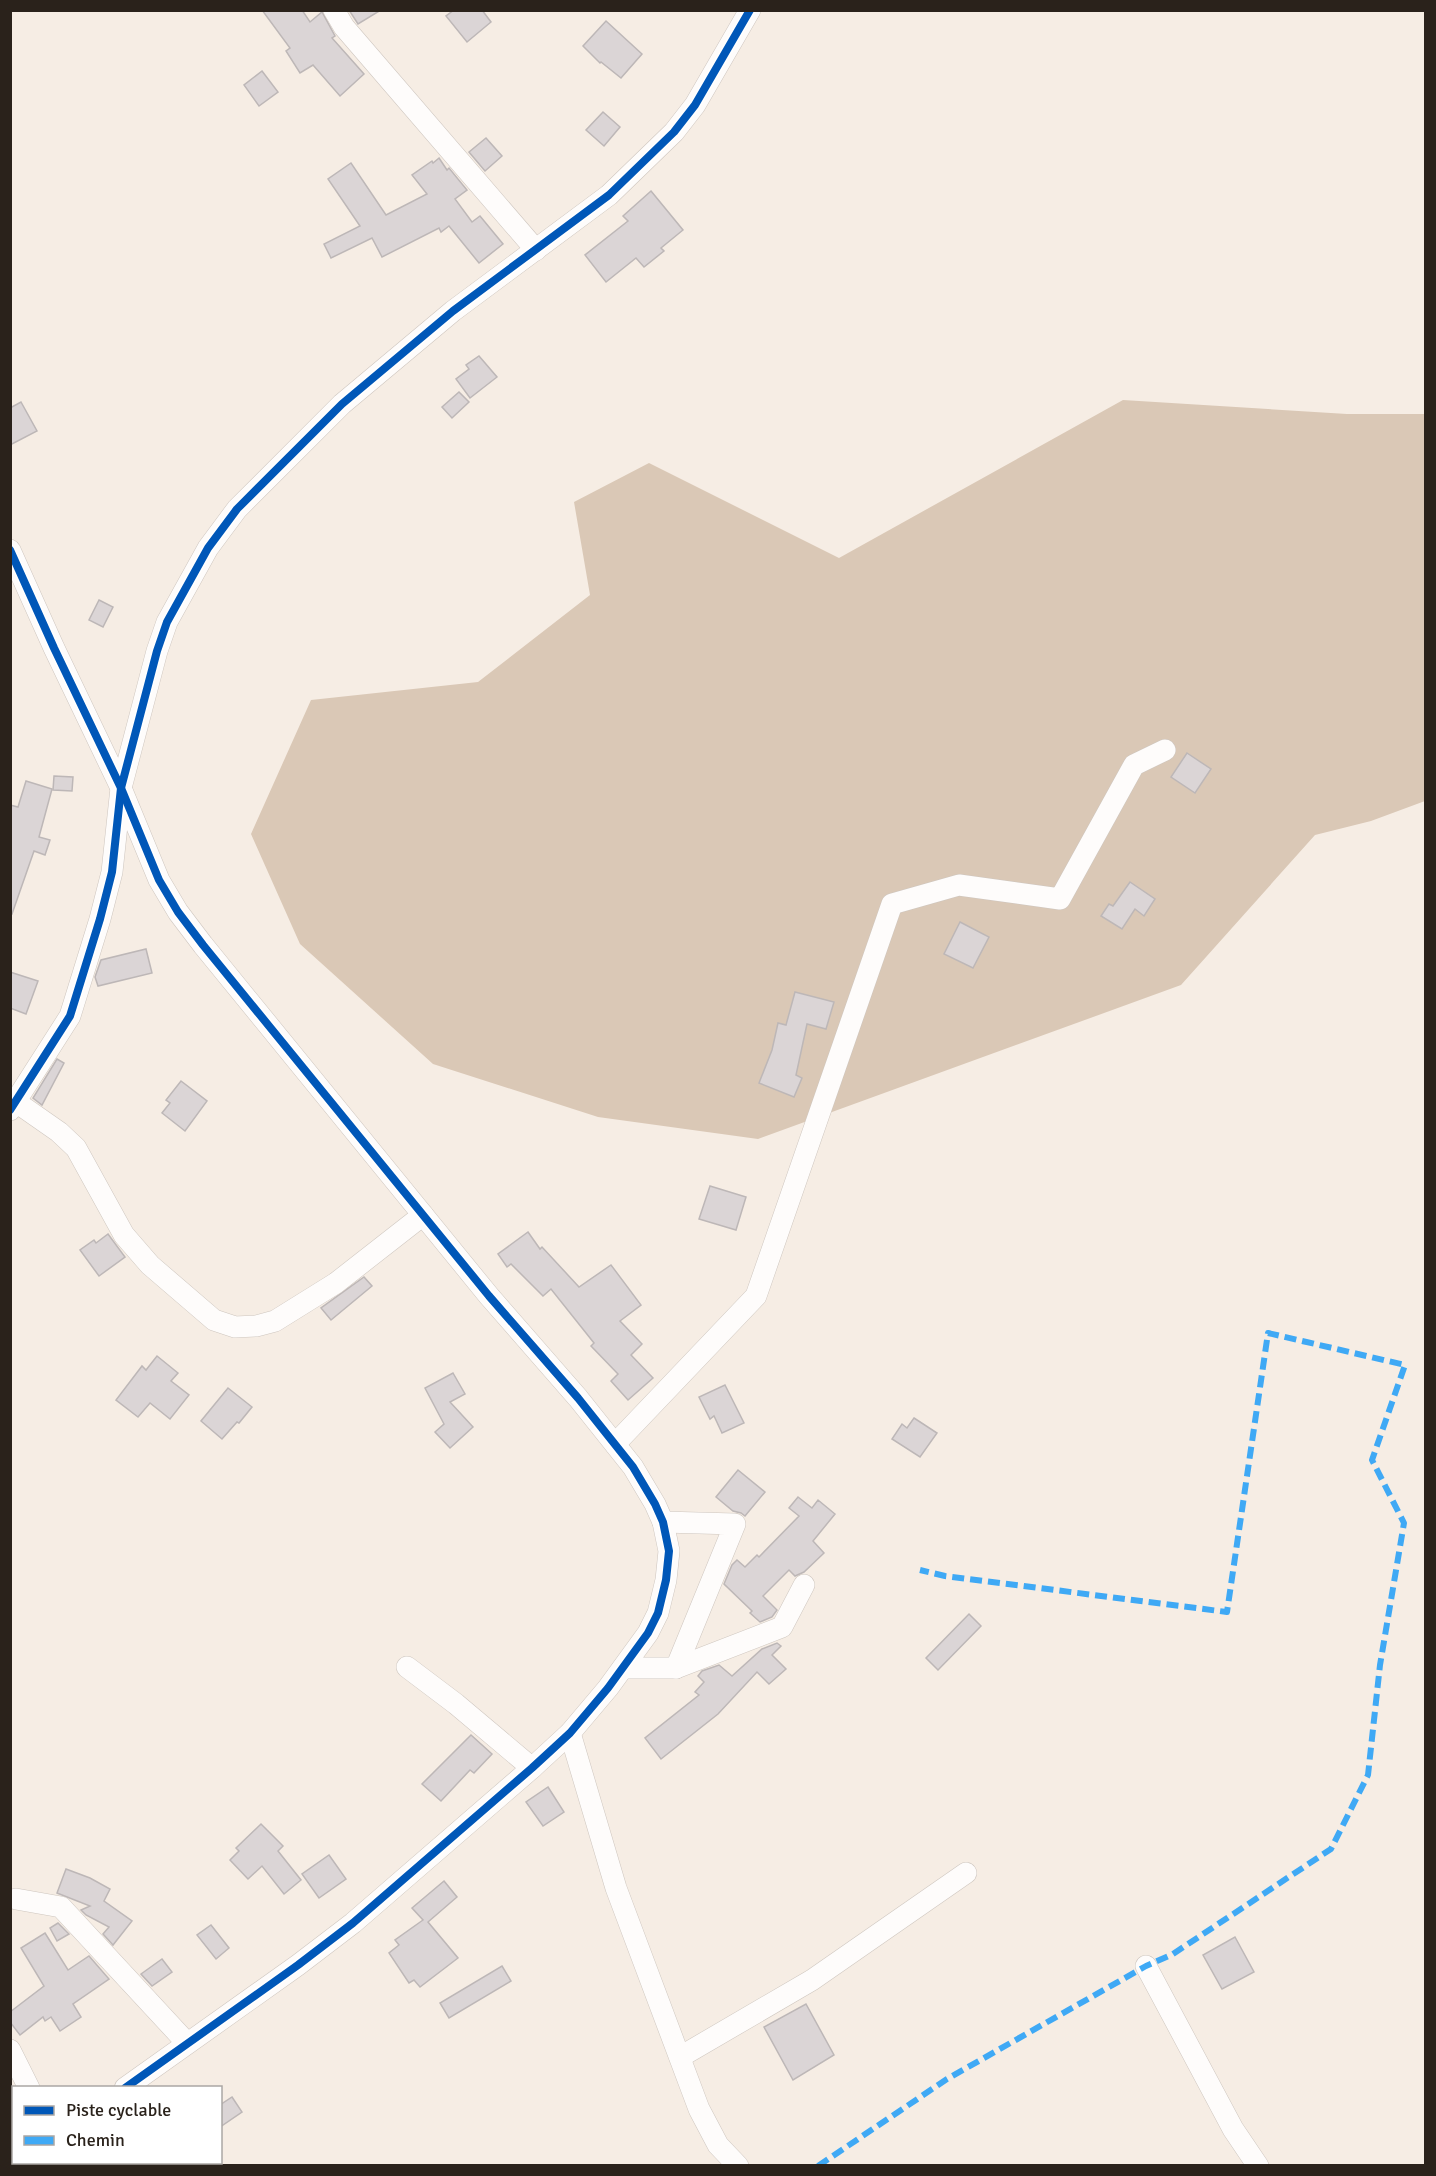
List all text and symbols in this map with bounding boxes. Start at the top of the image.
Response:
legend [12,2086,222,2164]
text: Piste cyclable [66,2099,171,2121]
text: Chemin [66,2129,125,2151]

